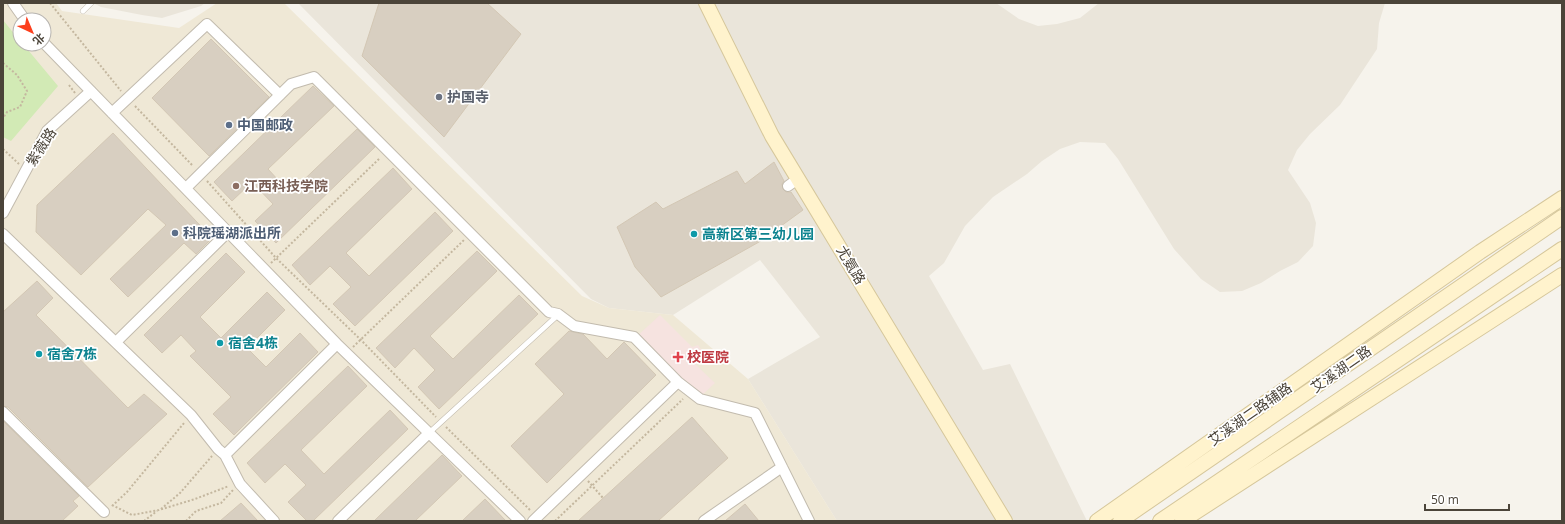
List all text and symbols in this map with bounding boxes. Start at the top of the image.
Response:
north arrow [12,12,52,52]
text: 北 [30,30,48,49]
place label: 护国寺 [447,87,489,106]
marker: 护国寺 [434,92,444,102]
place label: 中国邮政 [237,115,293,134]
marker: 中国邮政 [224,120,234,130]
street label: 紫薇路 [21,124,60,170]
place label: 江西科技学院 [244,176,328,195]
marker: 江西科技学院 [231,181,241,191]
place label: 科院瑶湖派出所 [183,223,281,242]
place label: 高新区第三幼儿园 [702,224,814,243]
marker: 科院瑶湖派出所 [170,228,180,238]
marker: 高新区第三幼儿园 [689,229,699,239]
street label: 尤氨路 [832,242,870,288]
place label: 宿舍4栋 [228,333,278,352]
marker: 宿舍4栋 [215,338,225,348]
street label: 艾溪湖二路 [1307,341,1375,396]
place label: 宿舍7栋 [47,344,97,363]
place label: 校医院 [687,347,729,366]
marker: 宿舍7栋 [34,349,44,359]
marker: 校医院 [672,351,684,363]
street label: 艾溪湖二路辅路 [1204,378,1295,449]
scale bar [1425,486,1509,512]
text: 50 m [1431,491,1459,508]

